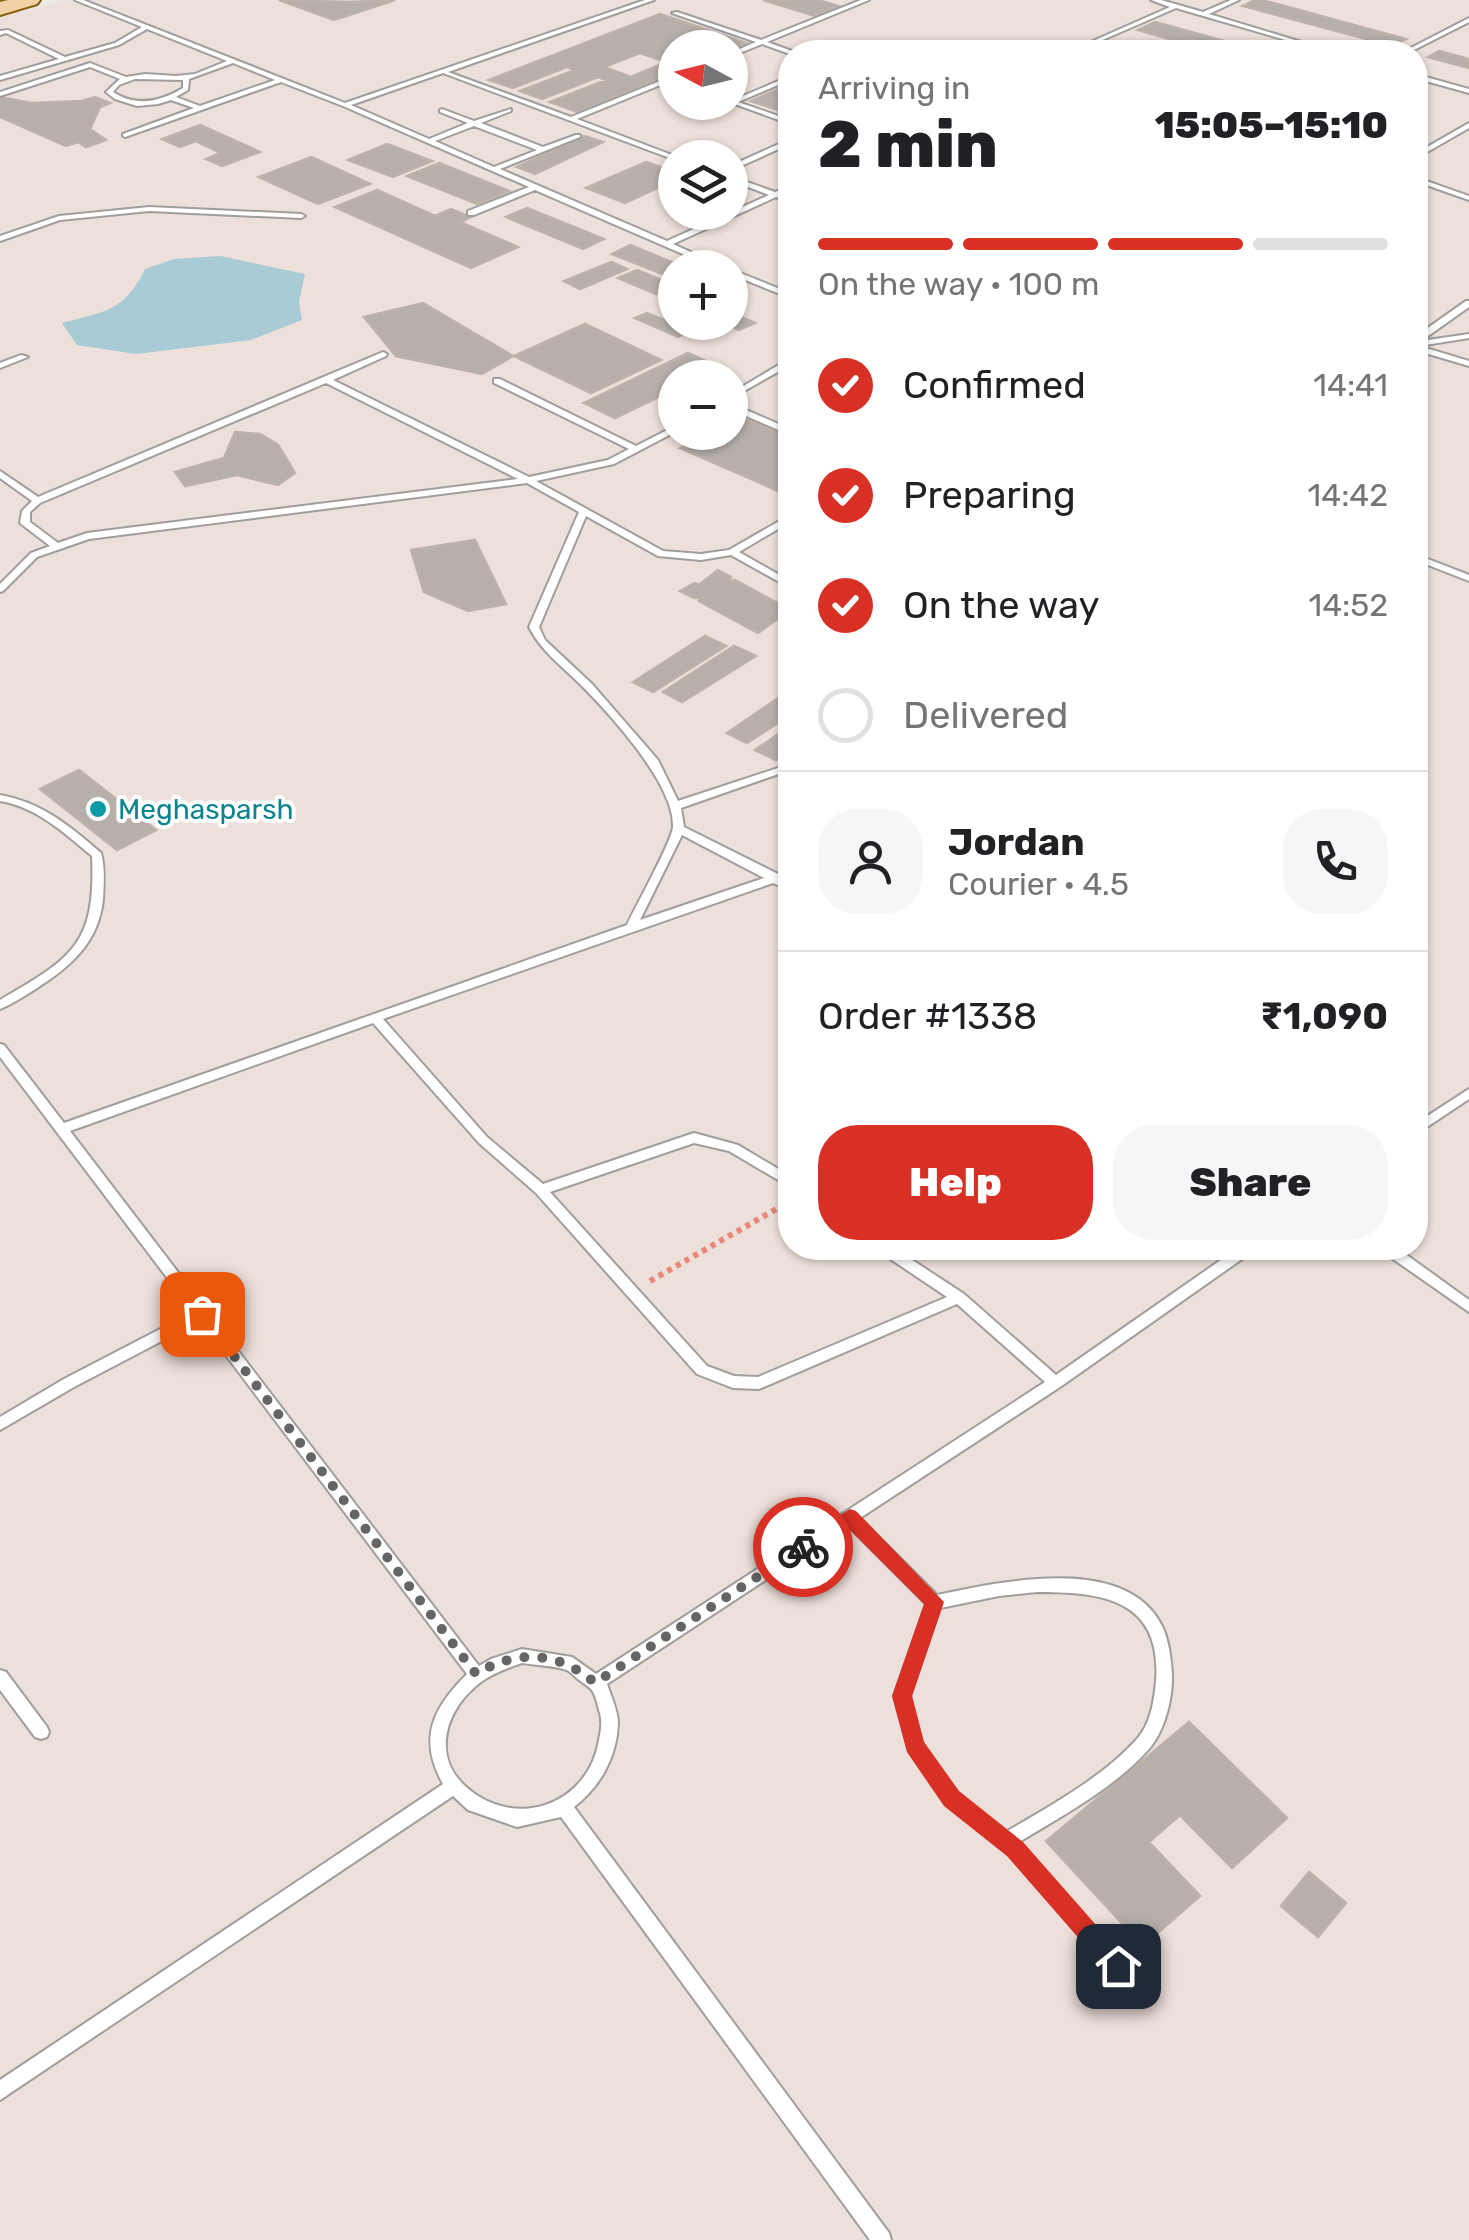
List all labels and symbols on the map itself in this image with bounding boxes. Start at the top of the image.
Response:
north arrow [658,30,748,120]
place label: Meghasparsh [118,793,294,826]
marker: Meghasparsh [87,798,109,820]
pin [160,1272,245,1357]
courier [753,1497,853,1597]
pin [1076,1924,1161,2009]

